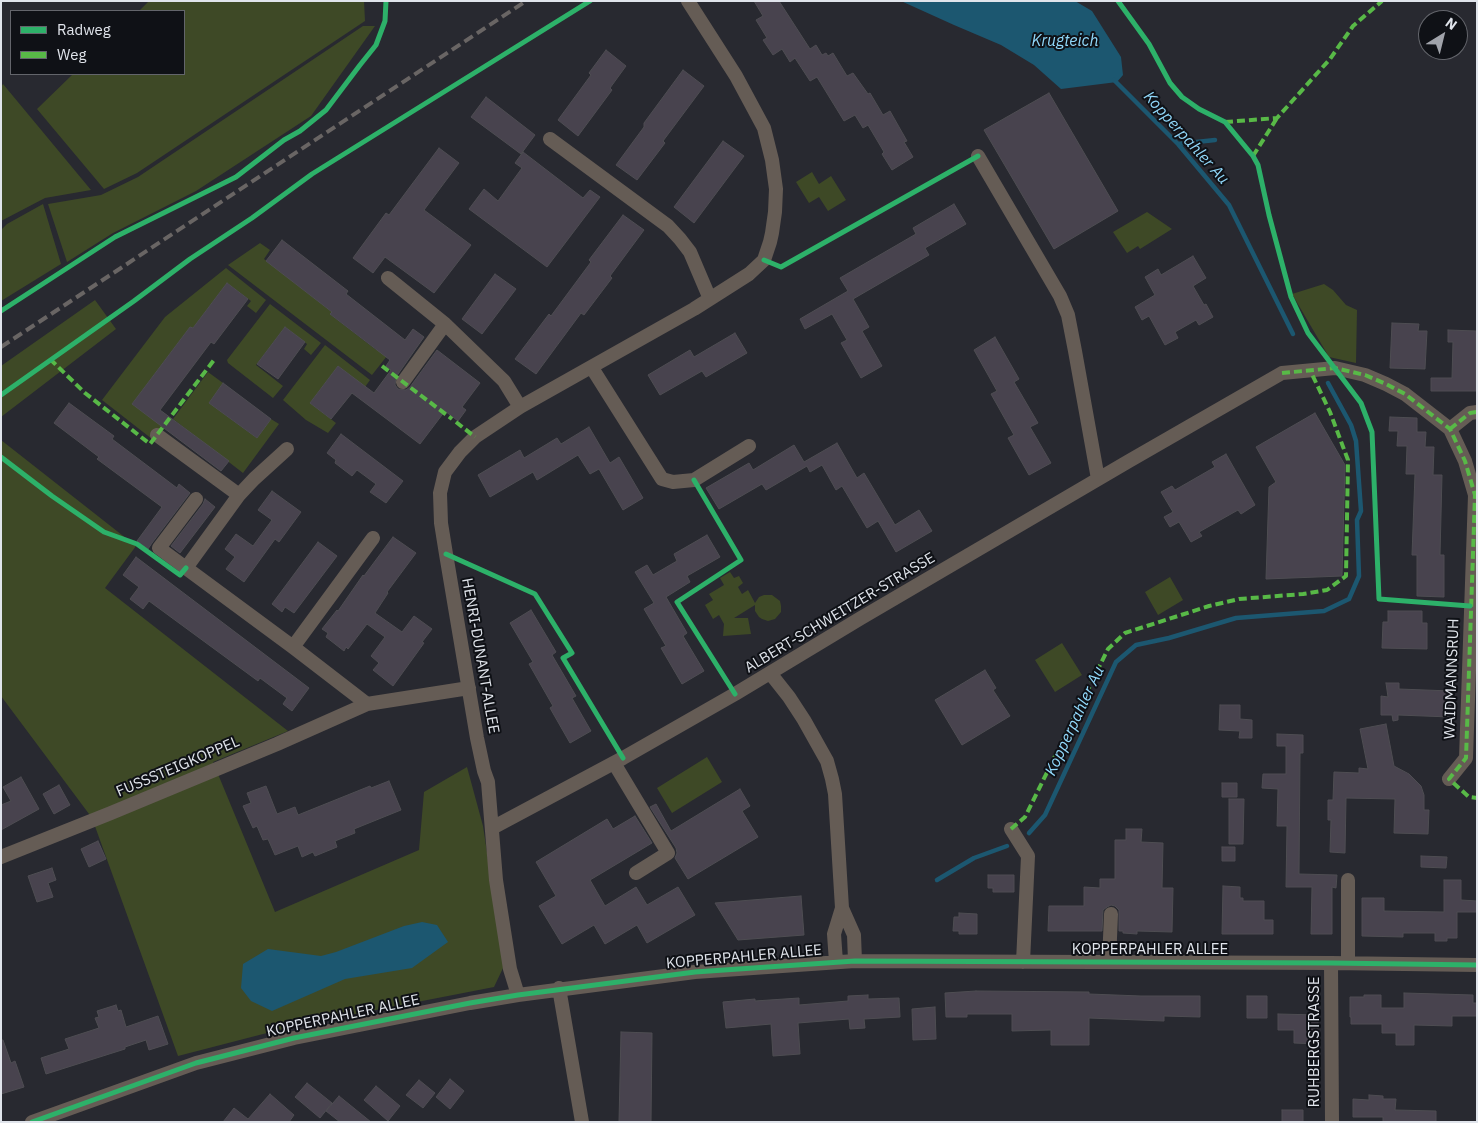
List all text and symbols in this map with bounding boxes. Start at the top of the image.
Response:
legend [10,10,185,75]
north arrow [1418,10,1468,60]
text: N [1442,13,1461,34]
text: Radweg [57,20,111,39]
water label: Krugteich [1032,31,1098,51]
text: Weg [57,45,86,64]
water label: Kopperpahler Au [1139,88,1233,188]
street label: ALBERT-SCHWEITZER-STRASSE [742,549,938,677]
street label: HENRI-DUNANT-ALLEE [457,577,503,735]
street label: WAIDMANNSRUH [1441,618,1463,740]
water label: Kopperpahler Au [1041,663,1109,779]
street label: FUSSSTEIGKOPPEL [114,733,242,801]
street label: KOPPERPAHLER ALLEE [665,941,823,973]
street label: KOPPERPAHLER ALLEE [1072,941,1228,959]
street label: RUHBERGSTRASSE [1306,977,1324,1107]
street label: KOPPERPAHLER ALLEE [265,991,421,1041]

